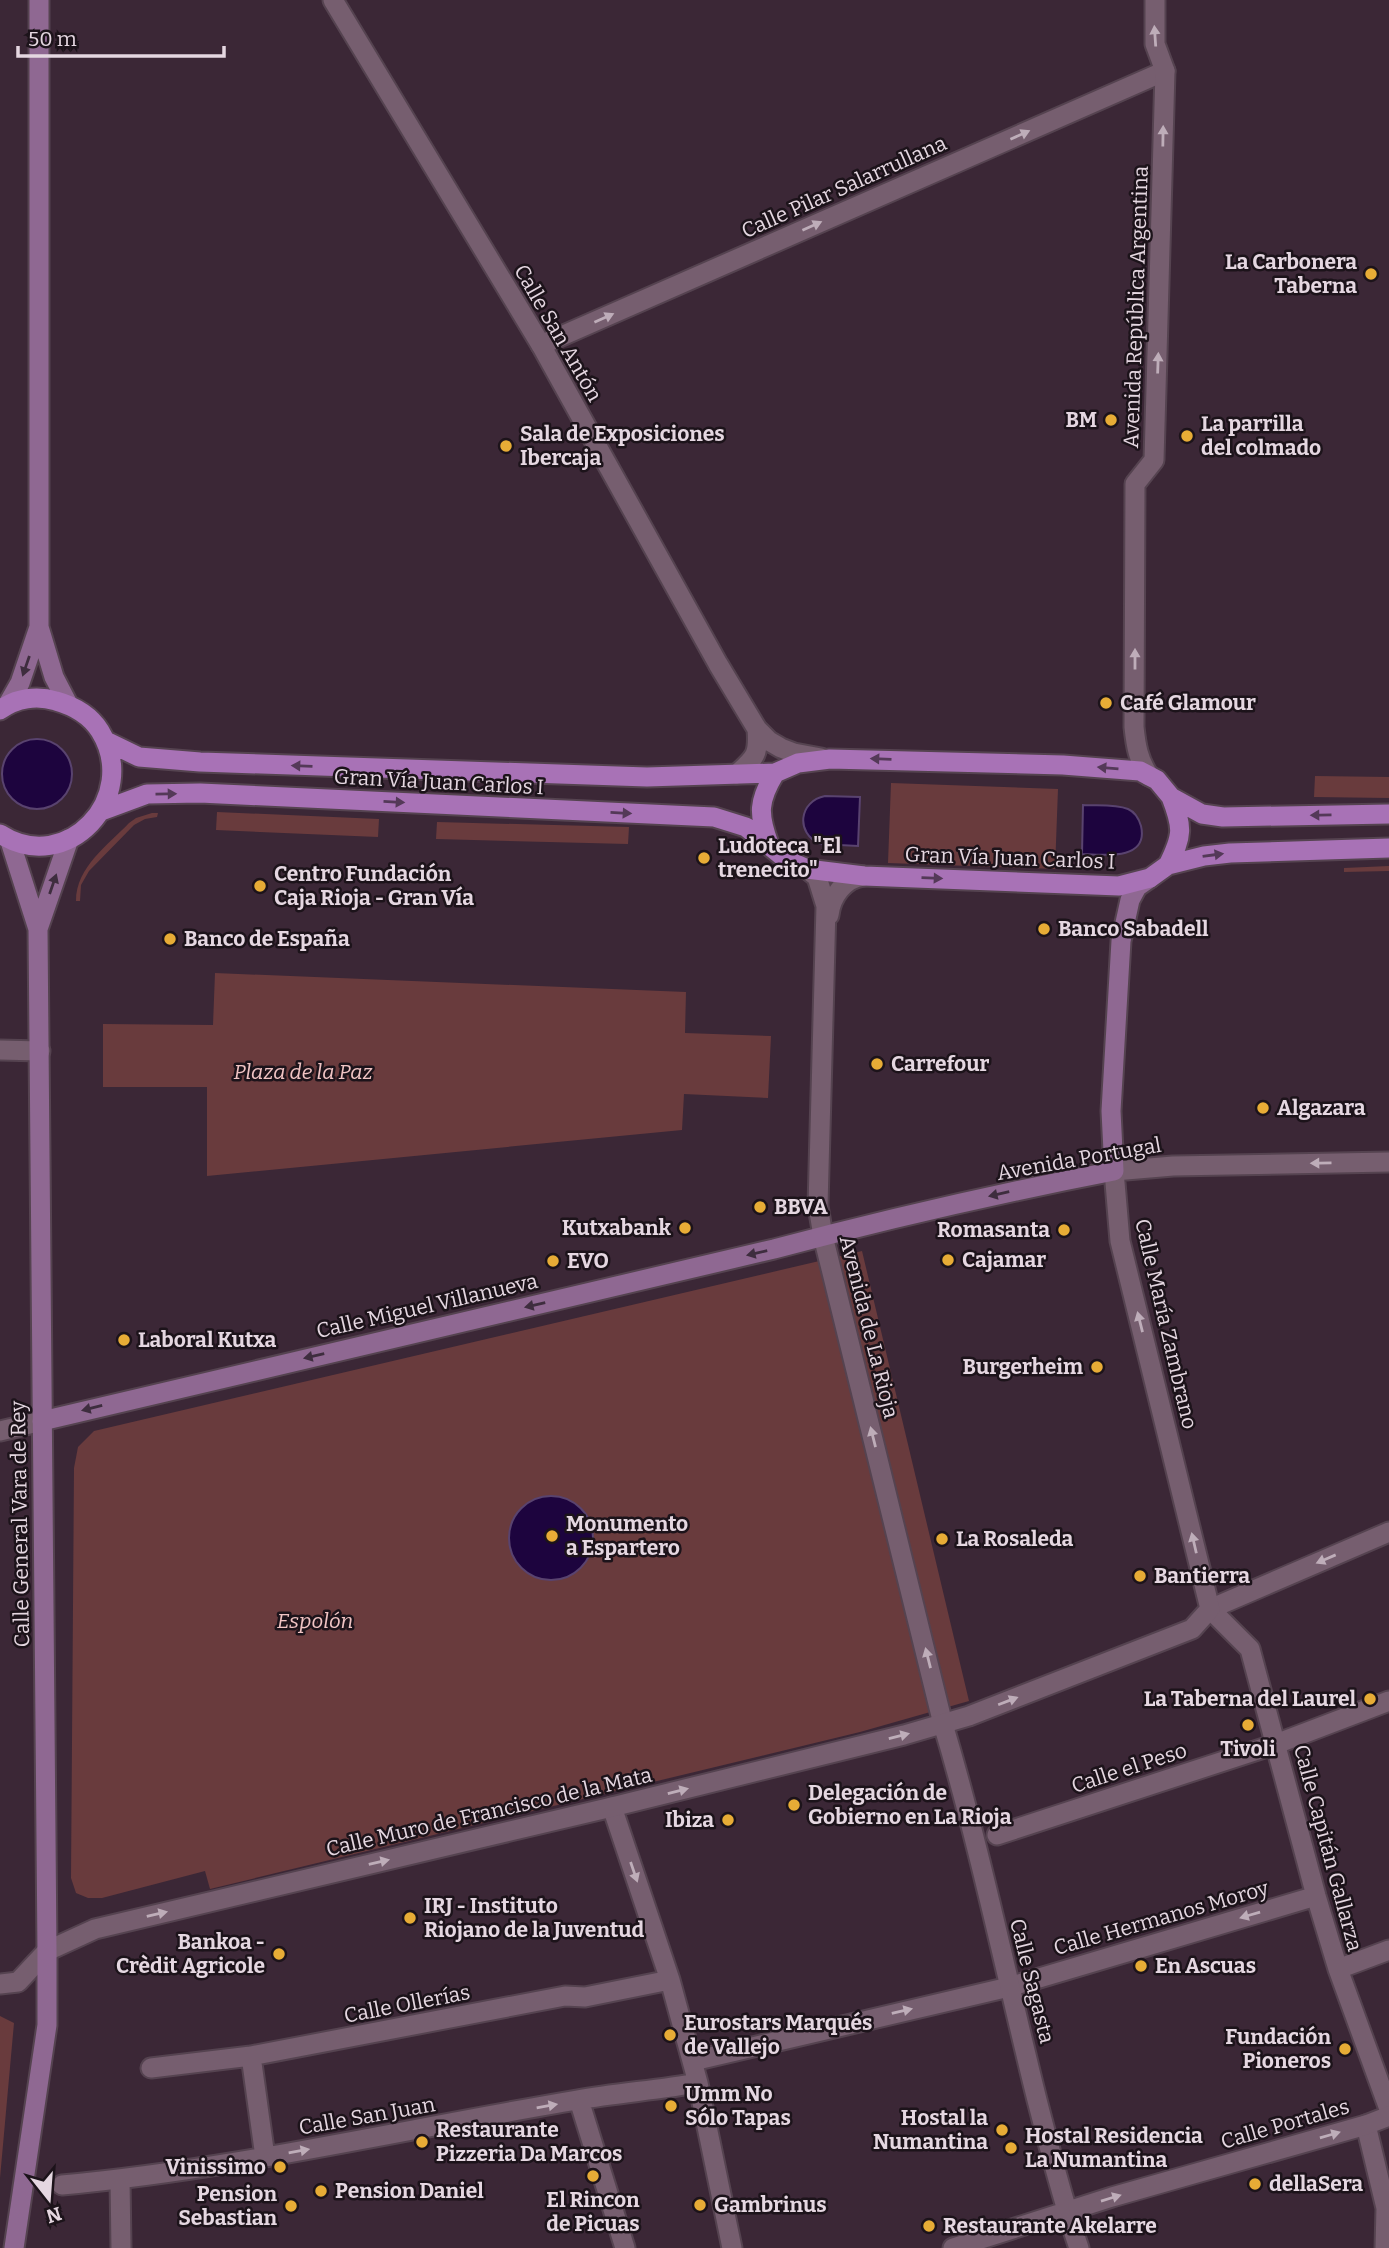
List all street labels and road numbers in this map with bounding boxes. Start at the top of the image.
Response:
street label: Calle Pilar Salarrullana [737,130,951,244]
street label: Avenida República Argentina [1118,165,1154,449]
street label: Calle San Antón [508,260,608,406]
street label: Gran Vía Juan Carlos I [333,764,545,800]
street label: Gran Vía Juan Carlos I [904,841,1116,875]
street label: Avenida Portugal [995,1132,1163,1186]
street label: Calle María Zambrano [1129,1216,1203,1432]
street label: Avenida de La Rioja [834,1233,904,1422]
street label: Calle Miguel Villanueva [314,1268,541,1344]
street label: Calle General Vara de Rey [5,1400,35,1648]
street label: Calle el Peso [1068,1737,1190,1799]
street label: Calle Capitán Gallarza [1288,1742,1368,1955]
street label: Calle Muro de Francisco de la Mata [323,1762,655,1862]
street label: Calle Hermanos Moroy [1051,1875,1272,1961]
street label: Calle Sagasta [1004,1916,1060,2047]
street label: Calle Ollerías [342,1979,472,2029]
street label: Calle San Juan [297,2091,437,2141]
street label: Calle Portales [1218,2093,1352,2155]

